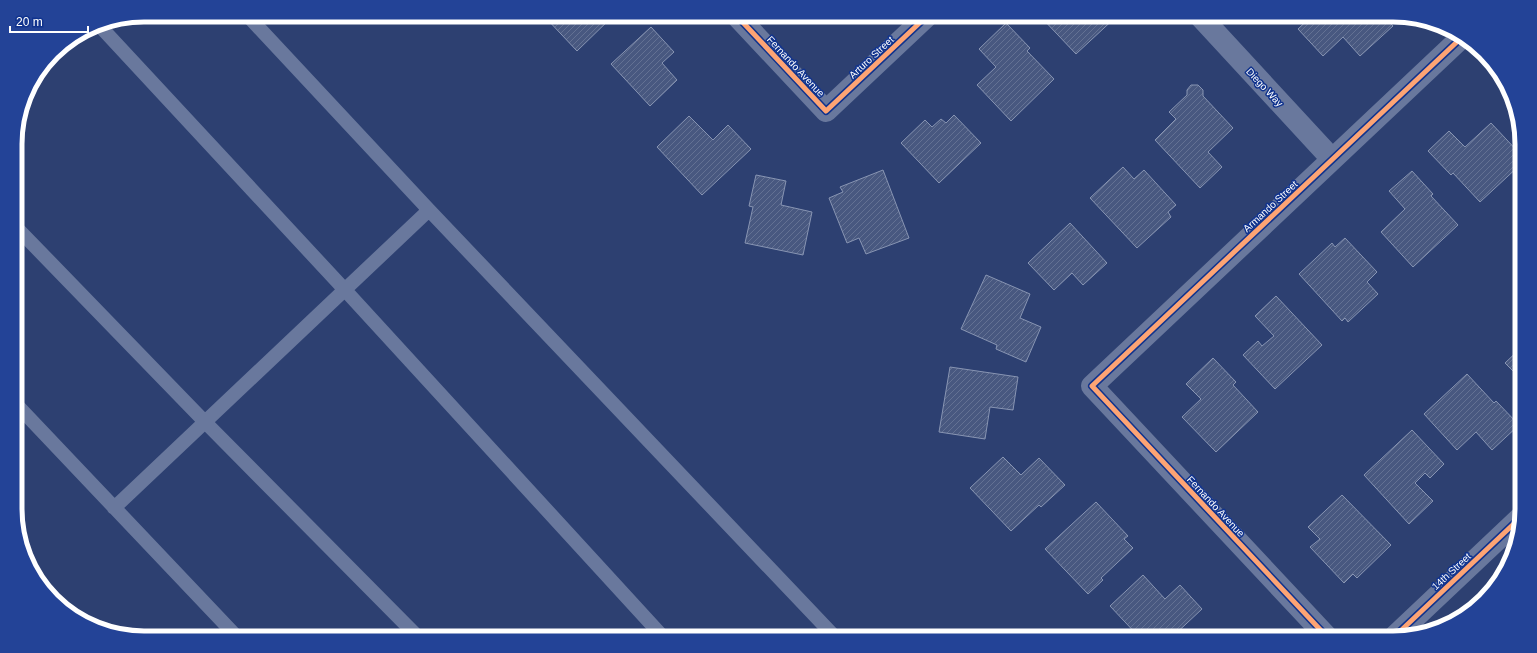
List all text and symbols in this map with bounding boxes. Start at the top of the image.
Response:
scale bar [10,8,88,34]
text: 20 m [16,15,43,29]
street label: Fernando Avenue [765,34,827,99]
street label: Arturo Street [847,34,896,81]
street label: Diego Way [1244,66,1285,109]
street label: Armando Street [1241,178,1300,234]
street label: Fernando Avenue [1185,474,1247,539]
street label: 14th Street [1430,551,1473,592]

